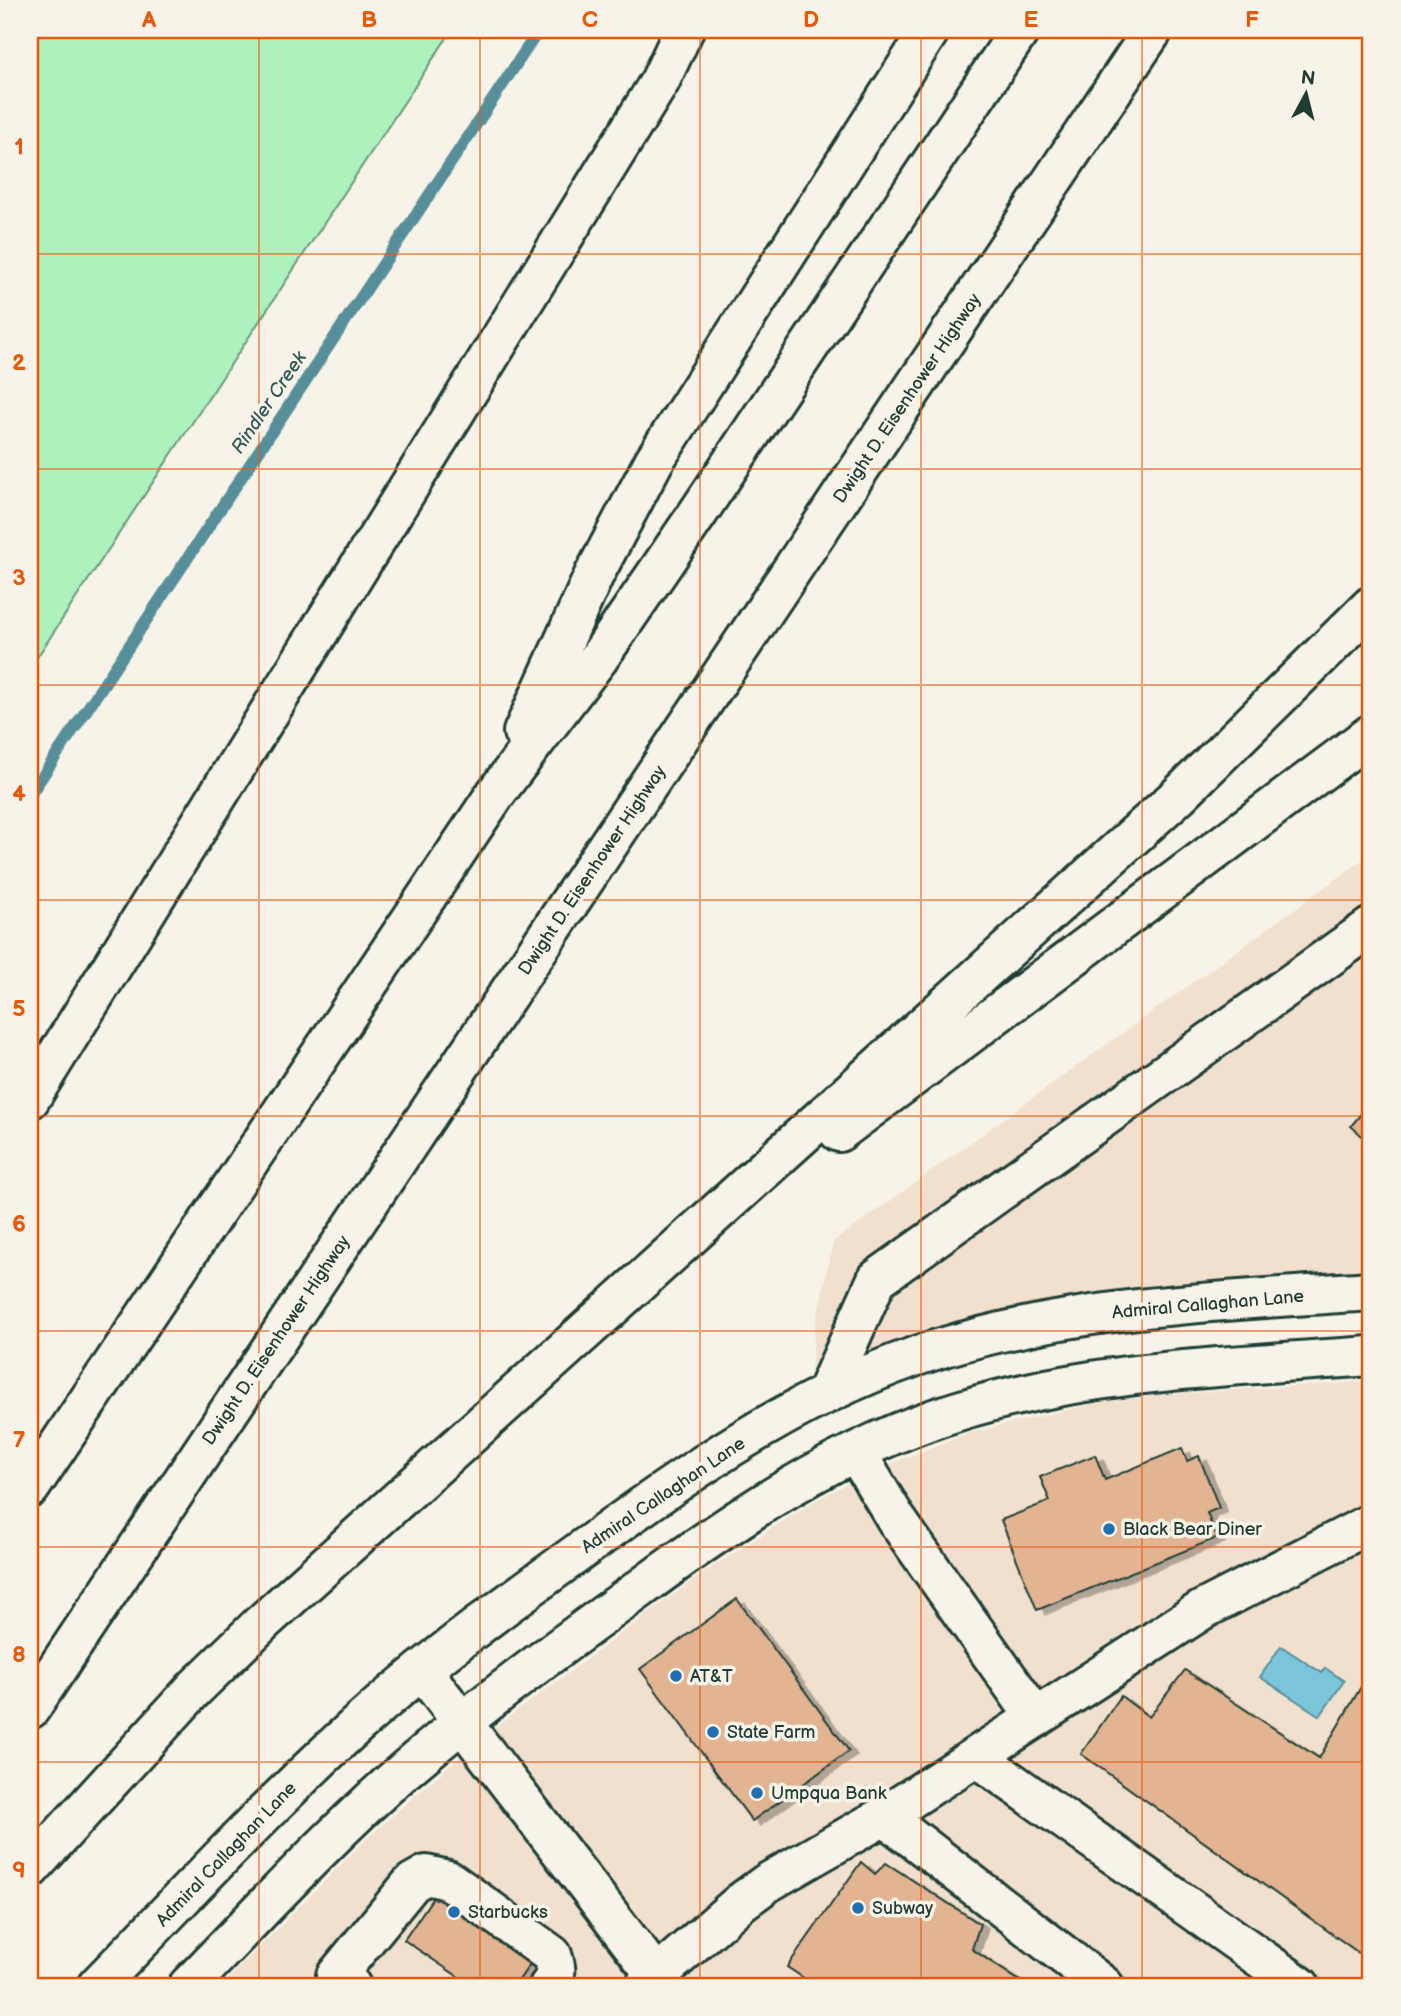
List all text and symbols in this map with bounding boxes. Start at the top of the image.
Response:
text: A [141,6,157,34]
text: B [361,6,377,34]
text: C [582,6,598,34]
text: D [803,6,819,34]
text: E [1024,6,1039,34]
text: F [1245,6,1259,34]
north arrow [1272,60,1342,130]
text: N [1299,66,1316,91]
text: 1 [14,133,24,161]
street label: Dwight D. Eisenhower Highway [829,289,986,507]
water label: Rindler Creek [227,347,312,458]
text: 2 [12,349,26,377]
text: 3 [12,564,26,592]
street label: Dwight D. Eisenhower Highway [514,761,671,979]
text: 4 [12,780,26,808]
text: 5 [12,995,26,1023]
text: 6 [12,1210,26,1238]
street label: Dwight D. Eisenhower Highway [198,1231,355,1449]
street label: Admiral Callaghan Lane [1111,1286,1305,1323]
text: 7 [13,1426,26,1454]
street label: Admiral Callaghan Lane [578,1433,749,1558]
place label: Black Bear Diner [1123,1519,1262,1540]
marker: Black Bear Diner [1101,1521,1117,1537]
text: 8 [12,1641,26,1669]
place label: AT&T [690,1666,733,1687]
marker: AT&T [668,1668,684,1684]
place label: State Farm [727,1722,815,1743]
marker: State Farm [705,1724,721,1740]
street label: Admiral Callaghan Lane [152,1778,301,1931]
place label: Umpqua Bank [771,1783,887,1804]
marker: Umpqua Bank [749,1785,765,1801]
text: 9 [12,1857,26,1885]
place label: Subway [872,1898,934,1919]
marker: Subway [850,1900,866,1916]
place label: Starbucks [468,1902,548,1923]
marker: Starbucks [446,1904,462,1920]

